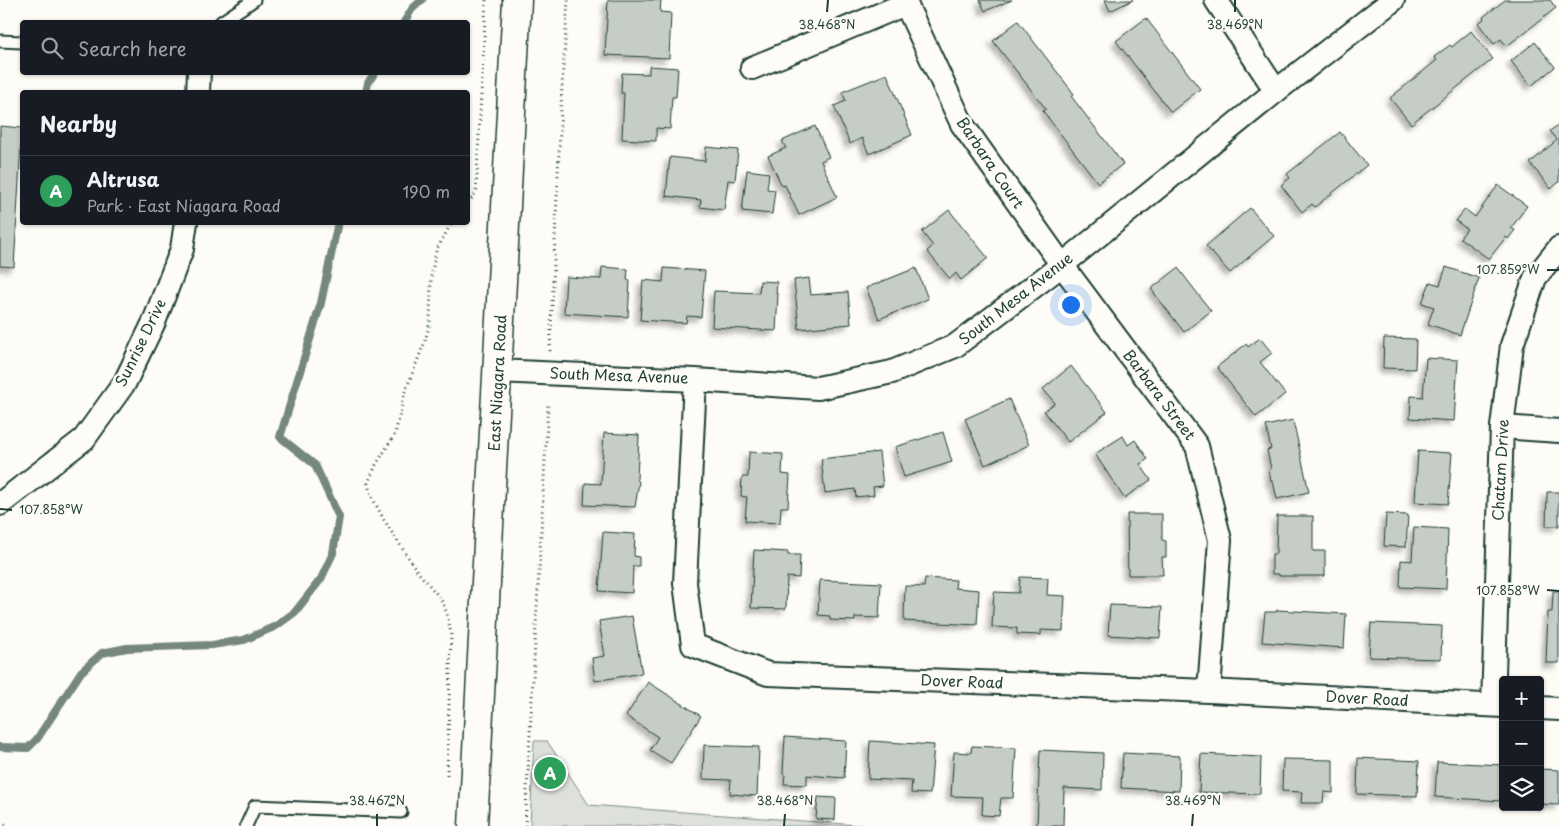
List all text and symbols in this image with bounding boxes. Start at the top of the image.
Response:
text: 38.468°N [799,15,856,33]
text: 38.469°N [1207,15,1263,33]
search box [20,20,470,75]
icon: search [38,34,66,62]
text: Search here [78,34,187,62]
text: Nearby [40,107,117,139]
street label: Barbara Court [952,112,1031,213]
text: Altrusa [87,165,159,193]
text: A [50,179,62,203]
text: 190 m [402,179,450,203]
text: Park · East Niagara Road [87,193,281,217]
street label: South Mesa Avenue [953,246,1077,350]
text: 107.859°W [1476,260,1540,278]
your location [1058,292,1084,318]
street label: Sunrise Drive [108,294,171,390]
street label: East Niagara Road [481,314,512,452]
street label: Barbara Street [1118,344,1202,444]
street label: South Mesa Avenue [549,361,689,388]
street label: Chatam Drive [1485,419,1514,521]
text: 107.858°W [19,500,83,518]
text: 107.858°W [1476,581,1540,599]
street label: Dover Road [920,668,1004,693]
map controls [1499,676,1544,811]
button: + [1499,676,1544,721]
street label: Dover Road [1325,684,1409,711]
button: − [1499,721,1544,766]
pin: A [534,754,566,792]
button: layers [1499,766,1544,811]
text: 38.467°N [349,791,405,809]
text: 38.468°N [757,791,814,809]
text: 38.469°N [1165,791,1221,809]

